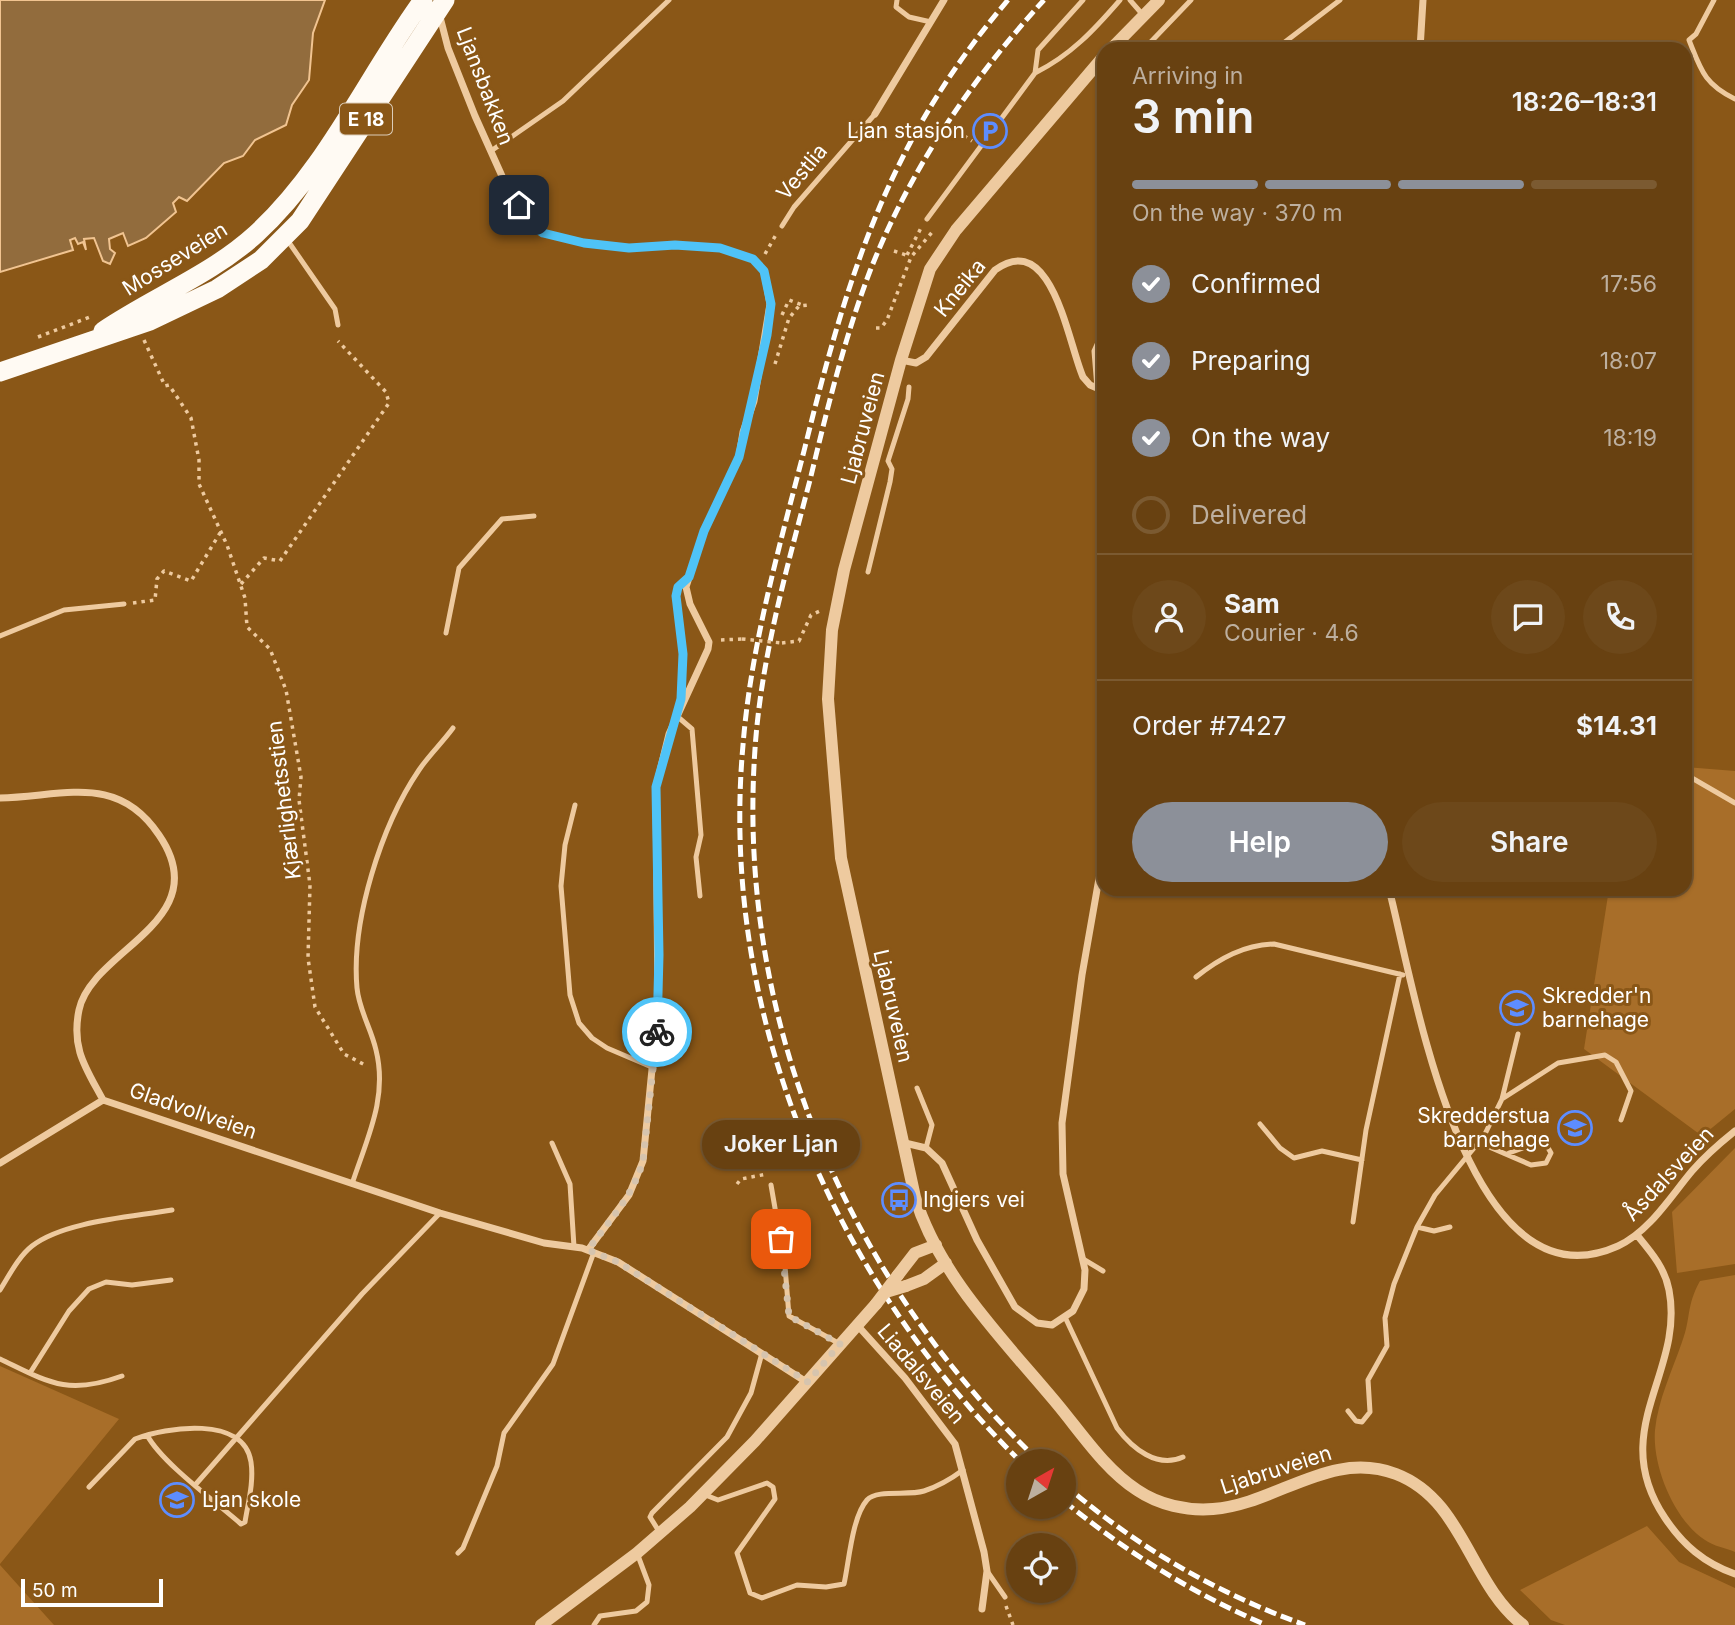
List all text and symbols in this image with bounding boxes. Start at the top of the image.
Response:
street label: Ljansbakken [452,23,519,148]
text: Arriving in [1132,62,1243,90]
text: 18:26–18:31 [1512,86,1657,117]
text: 3 min [1132,88,1254,144]
road number: E 18 [340,104,392,134]
parking icon: Ljan stasjon [971,112,1009,150]
place label: Ljan stasjon [847,118,965,143]
street label: Vestlia [771,139,832,205]
pin [489,175,549,235]
icon: home [500,186,538,224]
text: On the way · 370 m [1132,199,1343,227]
street label: Mosseveien [118,216,232,301]
street label: Kneika [929,254,990,322]
icon: check [1132,265,1170,303]
text: Confirmed [1191,268,1321,299]
text: 17:56 [1601,270,1657,298]
icon: check [1132,342,1170,380]
text: Preparing [1191,345,1311,376]
text: 18:07 [1600,347,1657,375]
street label: Ljabruveien [836,369,890,487]
icon: check [1132,419,1170,457]
text: On the way [1191,422,1330,453]
text: 18:19 [1603,424,1657,452]
text: Delivered [1191,499,1307,530]
button: person [1132,580,1206,654]
button: chat [1491,580,1565,654]
button: phone [1583,580,1657,654]
text: Sam [1224,588,1280,619]
text: Courier · 4.6 [1224,619,1359,647]
text: Order #7427 [1132,710,1286,741]
text: $14.31 [1576,710,1657,741]
street label: Kjærlighetsstien [261,719,306,881]
button: Help [1132,802,1388,882]
button: Share [1402,802,1657,882]
street label: Ljabruveien [868,947,919,1065]
place label: Skredder'n barnehage [1542,983,1651,1032]
school or university icon: Skredder'n barnehage [1498,989,1536,1027]
courier [622,997,692,1067]
icon: bike [638,1013,676,1051]
street label: Gladvollveien [126,1077,260,1144]
place label: Skredderstua barnehage [1417,1103,1550,1152]
school or university icon: Skredderstua barnehage [1556,1109,1594,1147]
callout: Joker Ljan [702,1120,860,1169]
street label: Åsdalsveien [1617,1120,1719,1226]
text: Joker Ljan [724,1130,838,1158]
bus stop icon: Ingiers vei [880,1181,918,1219]
place label: Ingiers vei [923,1187,1025,1212]
pin [751,1209,811,1269]
icon: bag [762,1220,800,1258]
street label: Liadalsveien [872,1319,970,1429]
street label: Ljabruveien [1217,1440,1335,1499]
north arrow [1006,1449,1076,1519]
map controls [1006,1449,1076,1603]
school or university icon: Ljan skole [158,1481,196,1519]
place label: Ljan skole [202,1487,301,1512]
button: locate [1006,1533,1076,1603]
scale bar [21,1576,163,1608]
text: 50 m [32,1579,78,1602]

